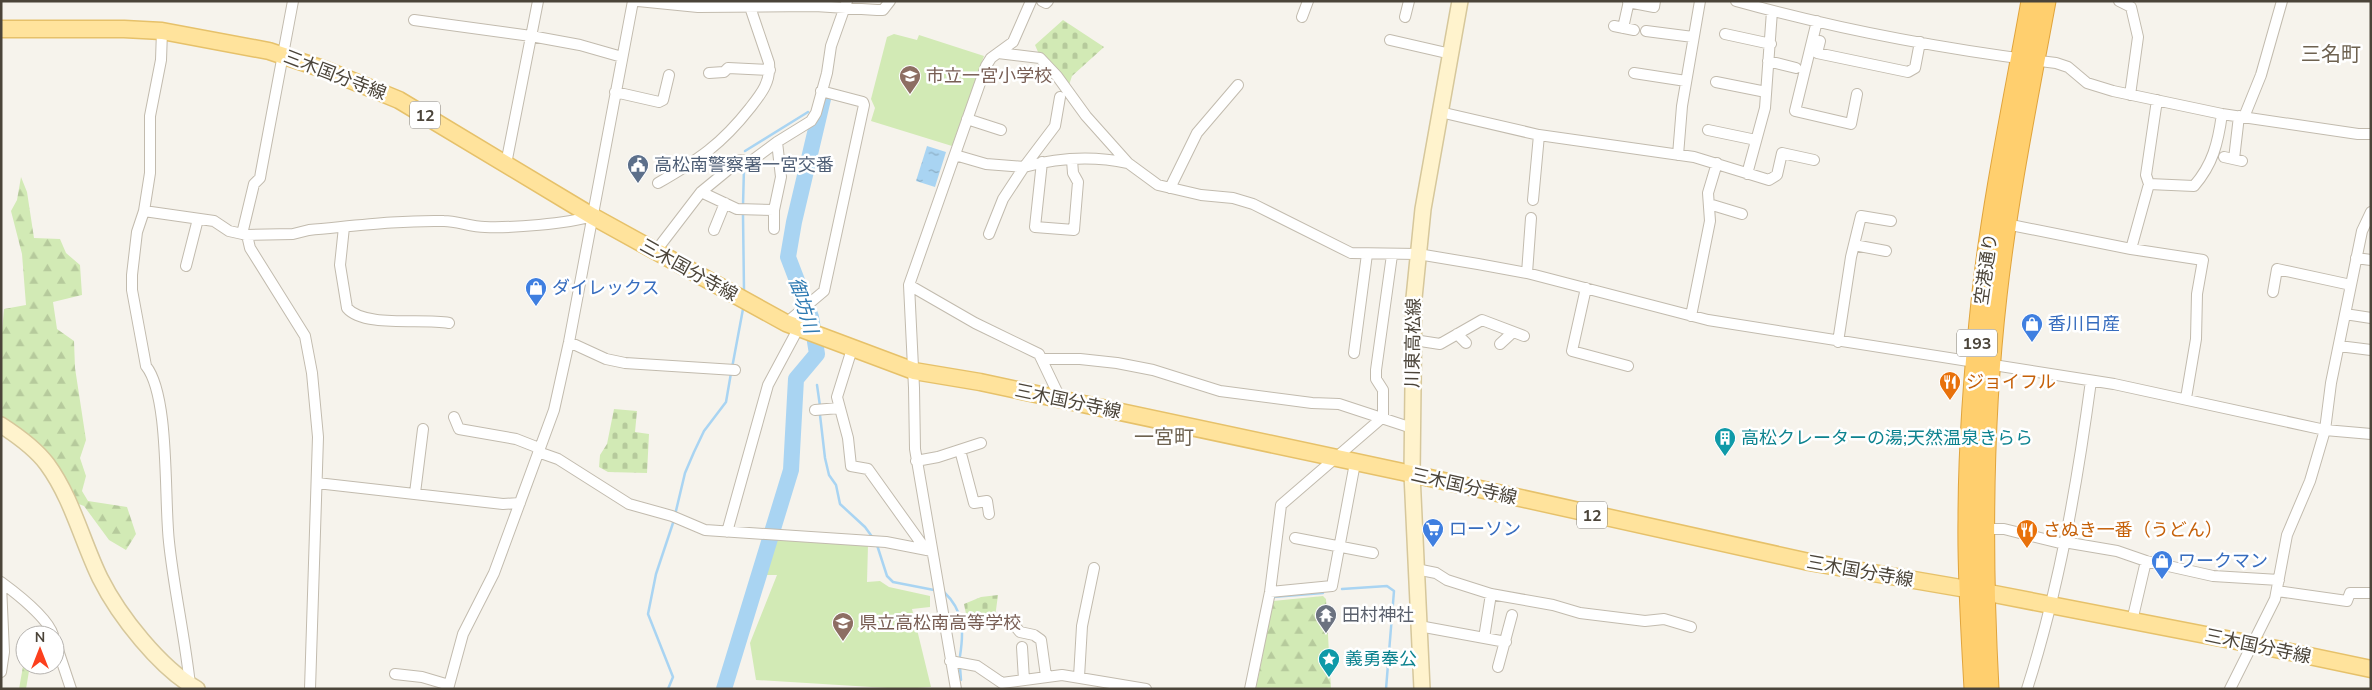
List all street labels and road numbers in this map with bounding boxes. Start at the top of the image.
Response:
street label: 三木国分寺線 [280,44,390,106]
road number: 12 [410,102,440,128]
street label: 空港通り [1969,232,2003,306]
street label: 三木国分寺線 [636,233,742,307]
street label: 川東高松線 [1400,298,1426,388]
road number: 193 [1957,329,1997,356]
street label: 三木国分寺線 [1013,378,1123,424]
street label: 三木国分寺線 [1409,462,1519,510]
road number: 12 [1577,502,1607,528]
street label: 三木国分寺線 [1805,550,1915,592]
street label: 三木国分寺線 [2203,623,2313,669]

